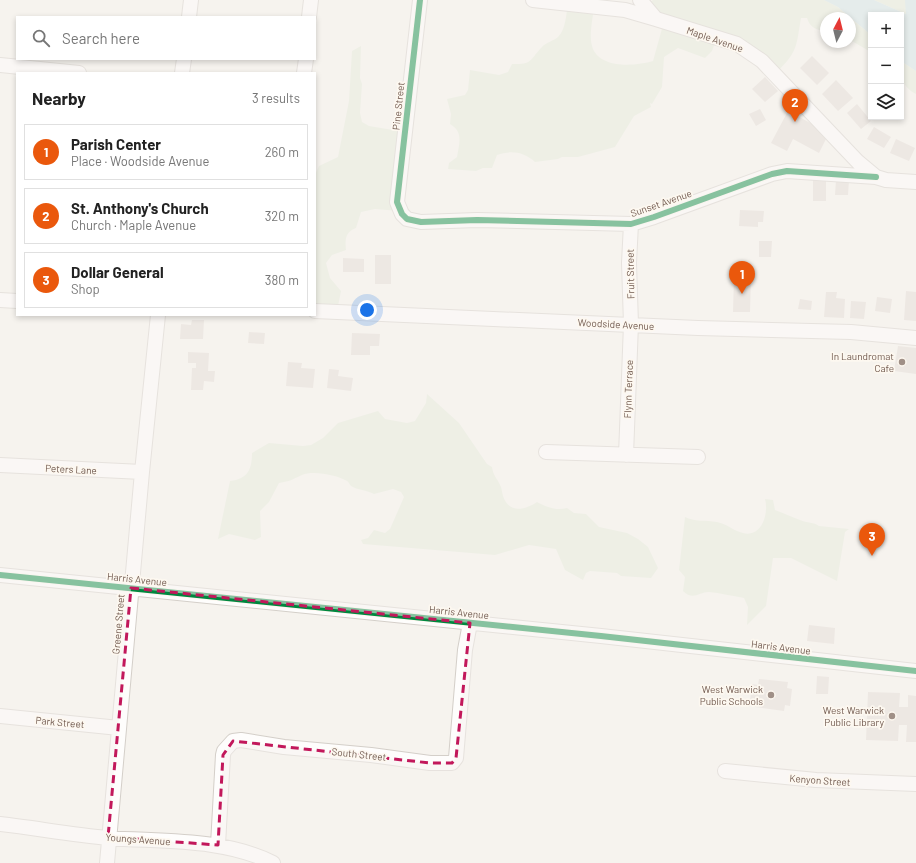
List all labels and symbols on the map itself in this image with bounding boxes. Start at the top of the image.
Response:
north arrow [820,12,856,48]
street label: Maple Avenue [685,24,745,54]
street label: Pine Street [390,81,407,131]
pin: 2 [782,89,808,122]
street label: Sunset Avenue [629,187,693,219]
street label: Fruit Street [624,249,636,299]
pin: 1 [729,261,755,294]
your location [357,300,377,320]
street label: Woodside Avenue [577,316,655,332]
place label: In Laundromat Cafe [831,350,894,374]
marker: In Laundromat Cafe [897,357,907,367]
street label: Flynn Terrace [621,360,635,418]
street label: Peters Lane [45,462,97,476]
pin: 3 [859,523,885,556]
street label: Harris Avenue [106,570,168,588]
street label: Greene Street [109,593,127,655]
street label: Harris Avenue [428,603,490,621]
street label: Harris Avenue [750,637,812,657]
place label: West Warwick Public Schools [700,683,763,707]
marker: West Warwick Public Schools [766,690,776,700]
place label: West Warwick Public Library [823,704,884,728]
marker: West Warwick Public Library [887,711,897,721]
street label: Park Street [35,714,85,730]
street label: South Street [331,745,387,763]
street label: Kenyon Street [789,772,851,788]
street label: Youngs Avenue [105,831,171,847]

